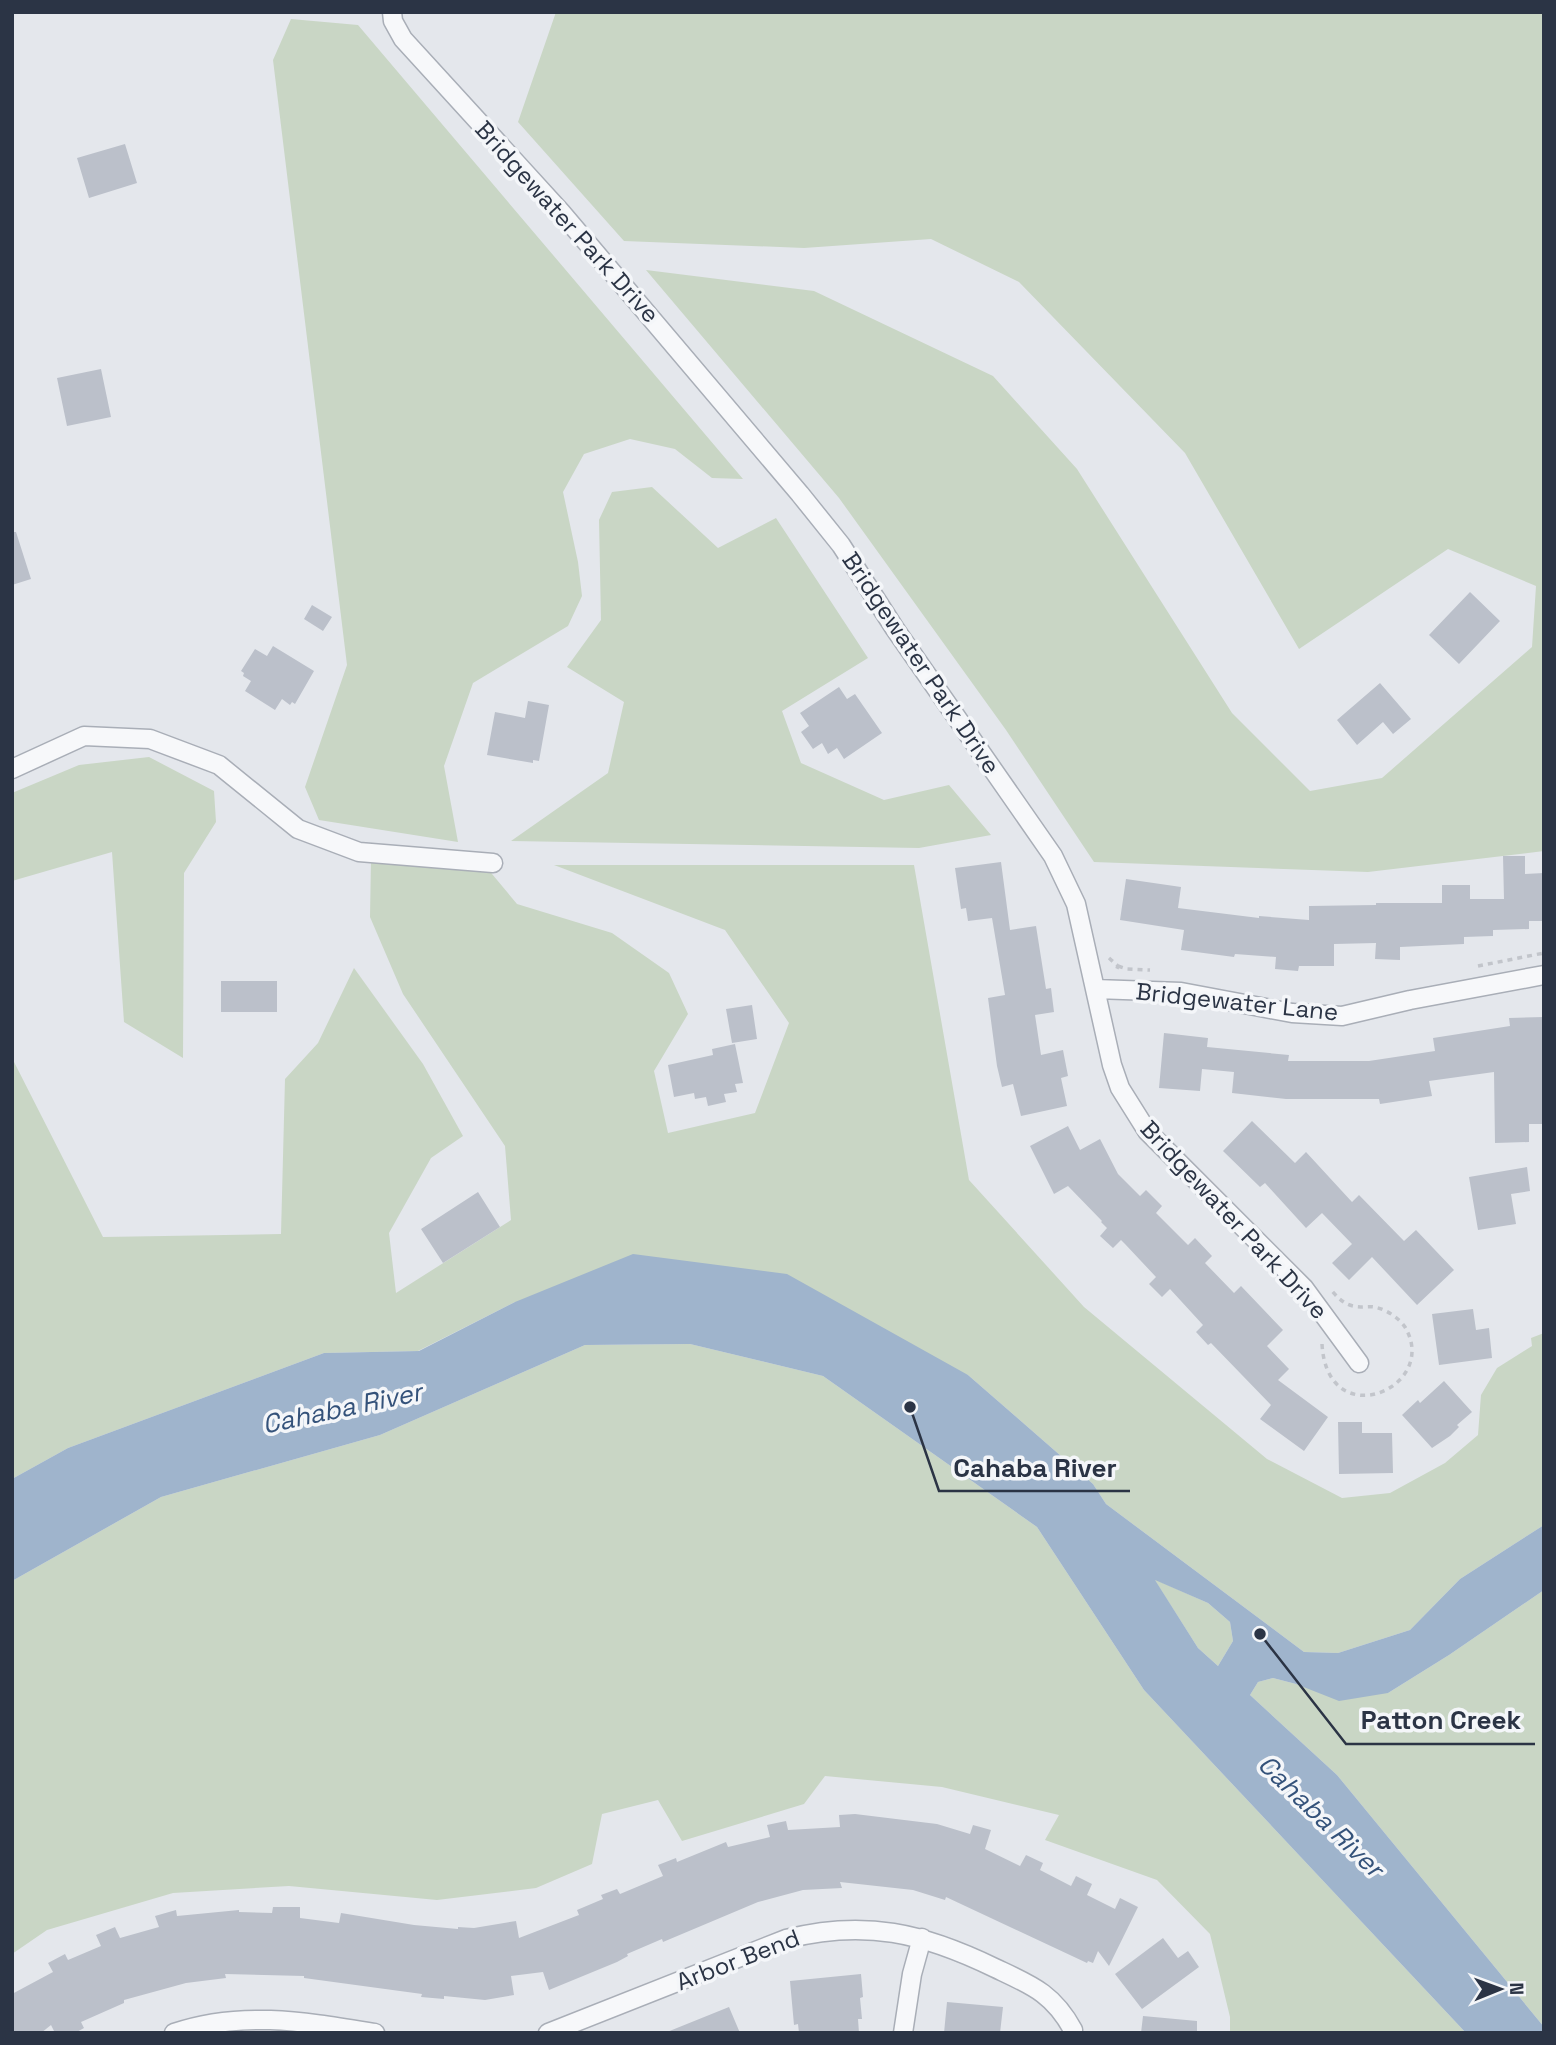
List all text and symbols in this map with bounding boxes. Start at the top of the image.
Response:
street label: Bridgewater Park Drive [468,114,666,329]
street label: Bridgewater Park Drive [836,546,1007,780]
street label: Bridgewater Lane [1134,975,1340,1028]
street label: Bridgewater Park Drive [1134,1114,1335,1326]
water label: Cahaba River [259,1374,428,1442]
callout: Cahaba River [939,1444,1130,1491]
text: Cahaba River [953,1451,1117,1485]
callout: Patton Creek [1346,1697,1535,1744]
text: Patton Creek [1361,1703,1522,1737]
water label: Cahaba River [1251,1747,1394,1887]
street label: Arbor Bend [672,1922,804,1997]
north arrow [1465,1954,1535,2024]
text: N [1504,1982,1529,1995]

